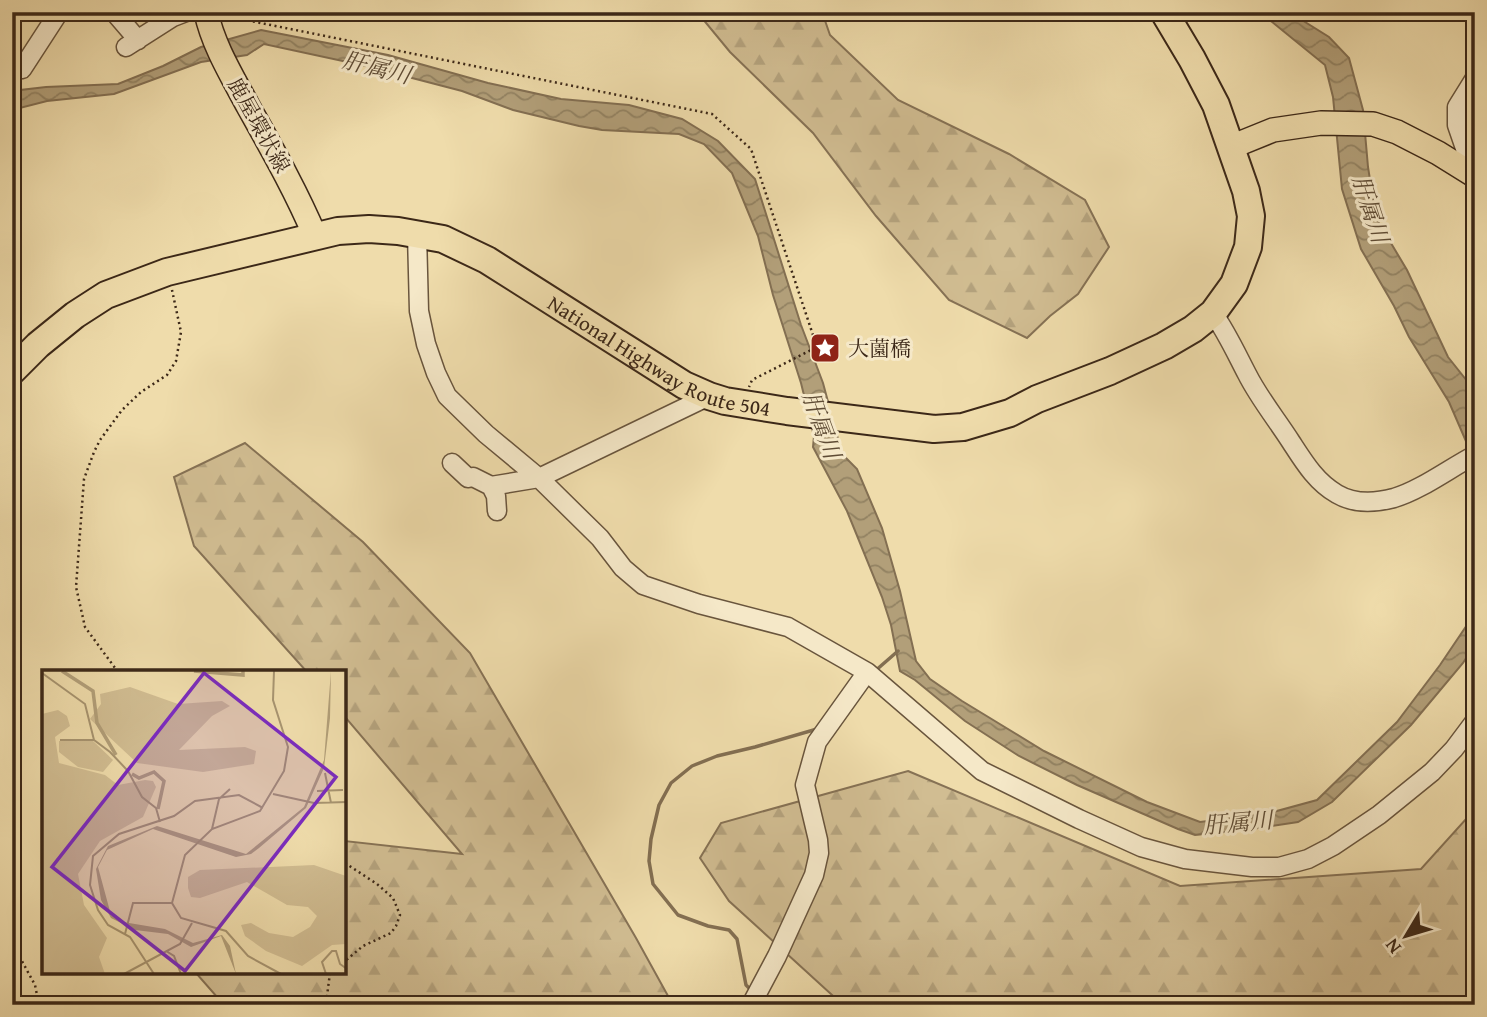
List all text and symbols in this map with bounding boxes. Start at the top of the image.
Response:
water label: 肝属川 [340,43,417,92]
street label: 鹿屋環状線 [220,72,298,178]
water label: 肝属川 [1345,171,1398,250]
street label: National Highway Route 504 [542,287,773,424]
place icon: 大薗橋 [808,331,842,365]
place label: 大薗橋 [848,333,911,364]
water label: 肝属川 [795,387,850,466]
inset map [42,670,346,975]
water label: 肝属川 [1202,802,1277,841]
north arrow [1372,902,1442,972]
text: N [1377,933,1408,960]

